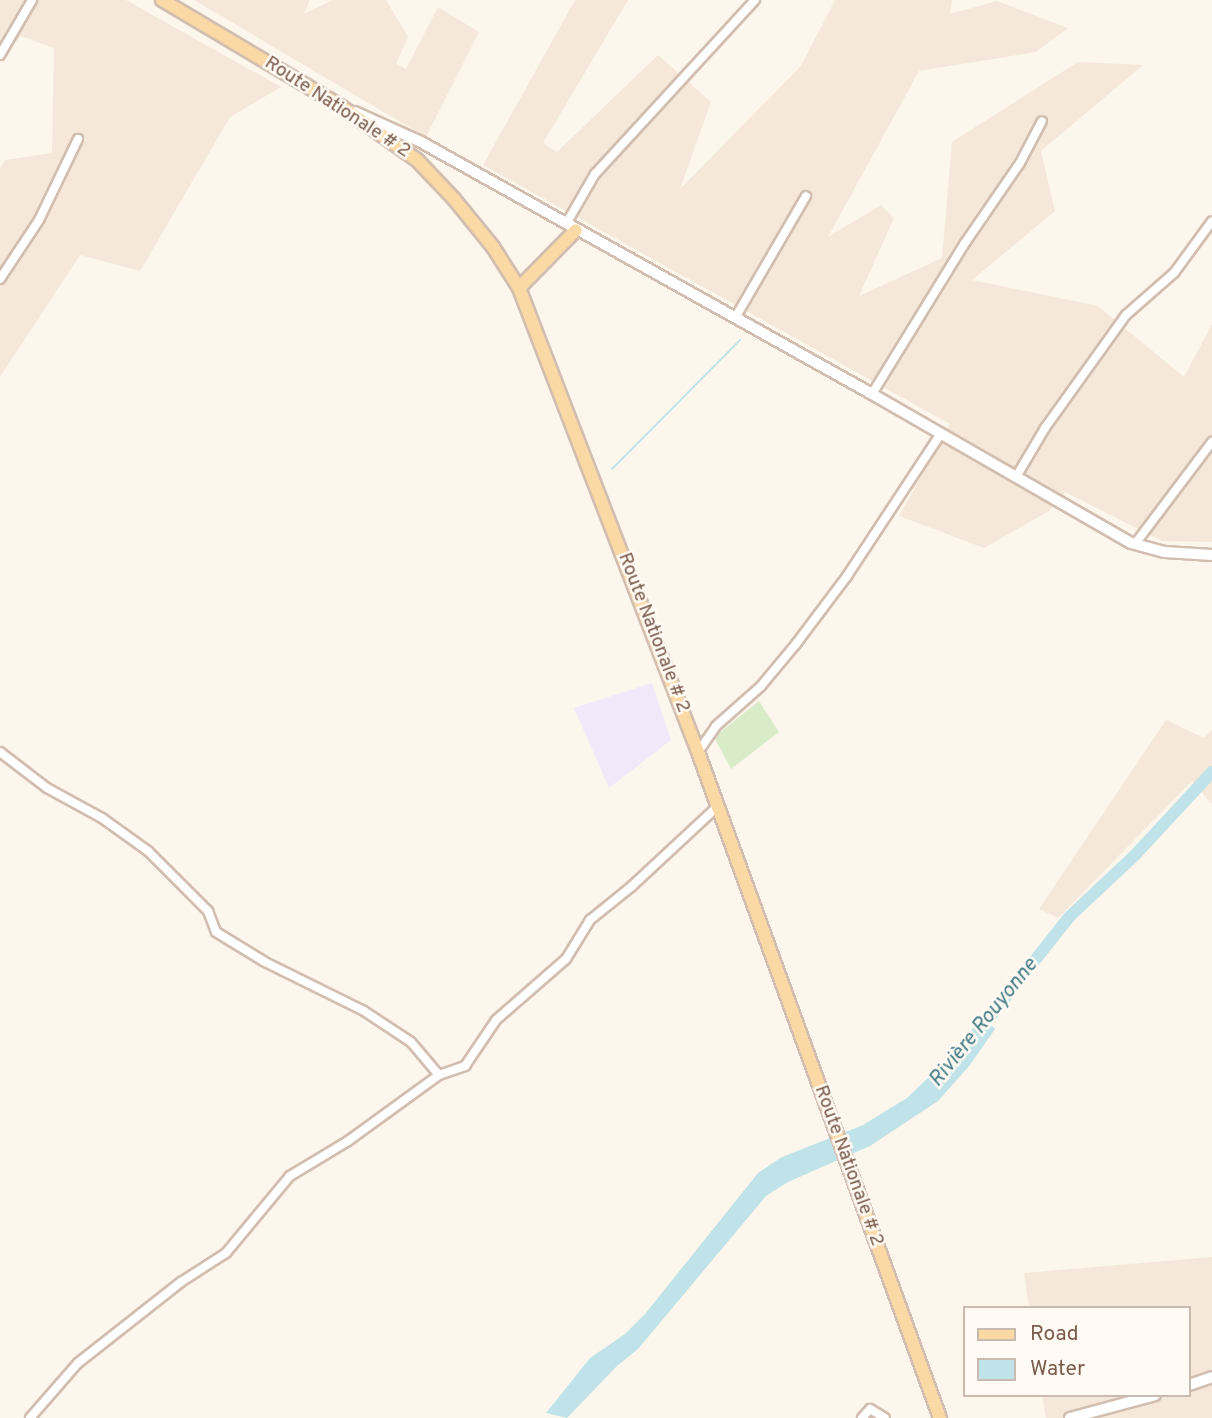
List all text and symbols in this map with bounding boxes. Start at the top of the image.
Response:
street label: Route Nationale # 2 [260,52,414,164]
street label: Route Nationale # 2 [612,550,694,716]
water label: Rivière Rouyonne [924,953,1044,1093]
street label: Route Nationale # 2 [808,1083,888,1249]
legend [964,1306,1191,1397]
text: Road [1030,1321,1079,1348]
text: Water [1030,1356,1085,1383]

